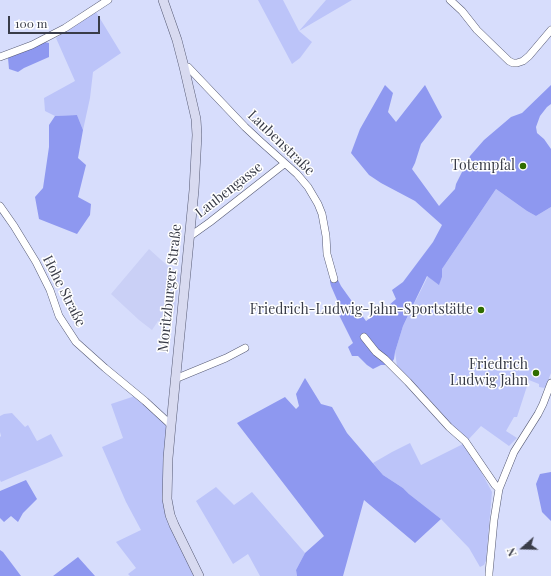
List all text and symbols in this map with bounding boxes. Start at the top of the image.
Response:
scale bar [10,8,102,34]
text: 100 m [15,15,47,31]
street label: Laubenstraße [244,107,318,179]
place label: Totempfal [451,158,515,174]
street label: Laubengasse [192,159,266,221]
marker: Totempfal [518,161,528,171]
street label: Moritzburger Straße [155,223,185,353]
street label: Hohe Straße [39,253,89,329]
place label: Friedrich-Ludwig-Jahn-Sportstätte [250,302,473,318]
marker: Friedrich-Ludwig-Jahn-Sportstätte [476,305,486,315]
place label: Friedrich Ludwig Jahn [450,357,528,390]
marker: Friedrich Ludwig Jahn [531,368,541,378]
north arrow [503,528,543,568]
text: N [503,546,520,559]

